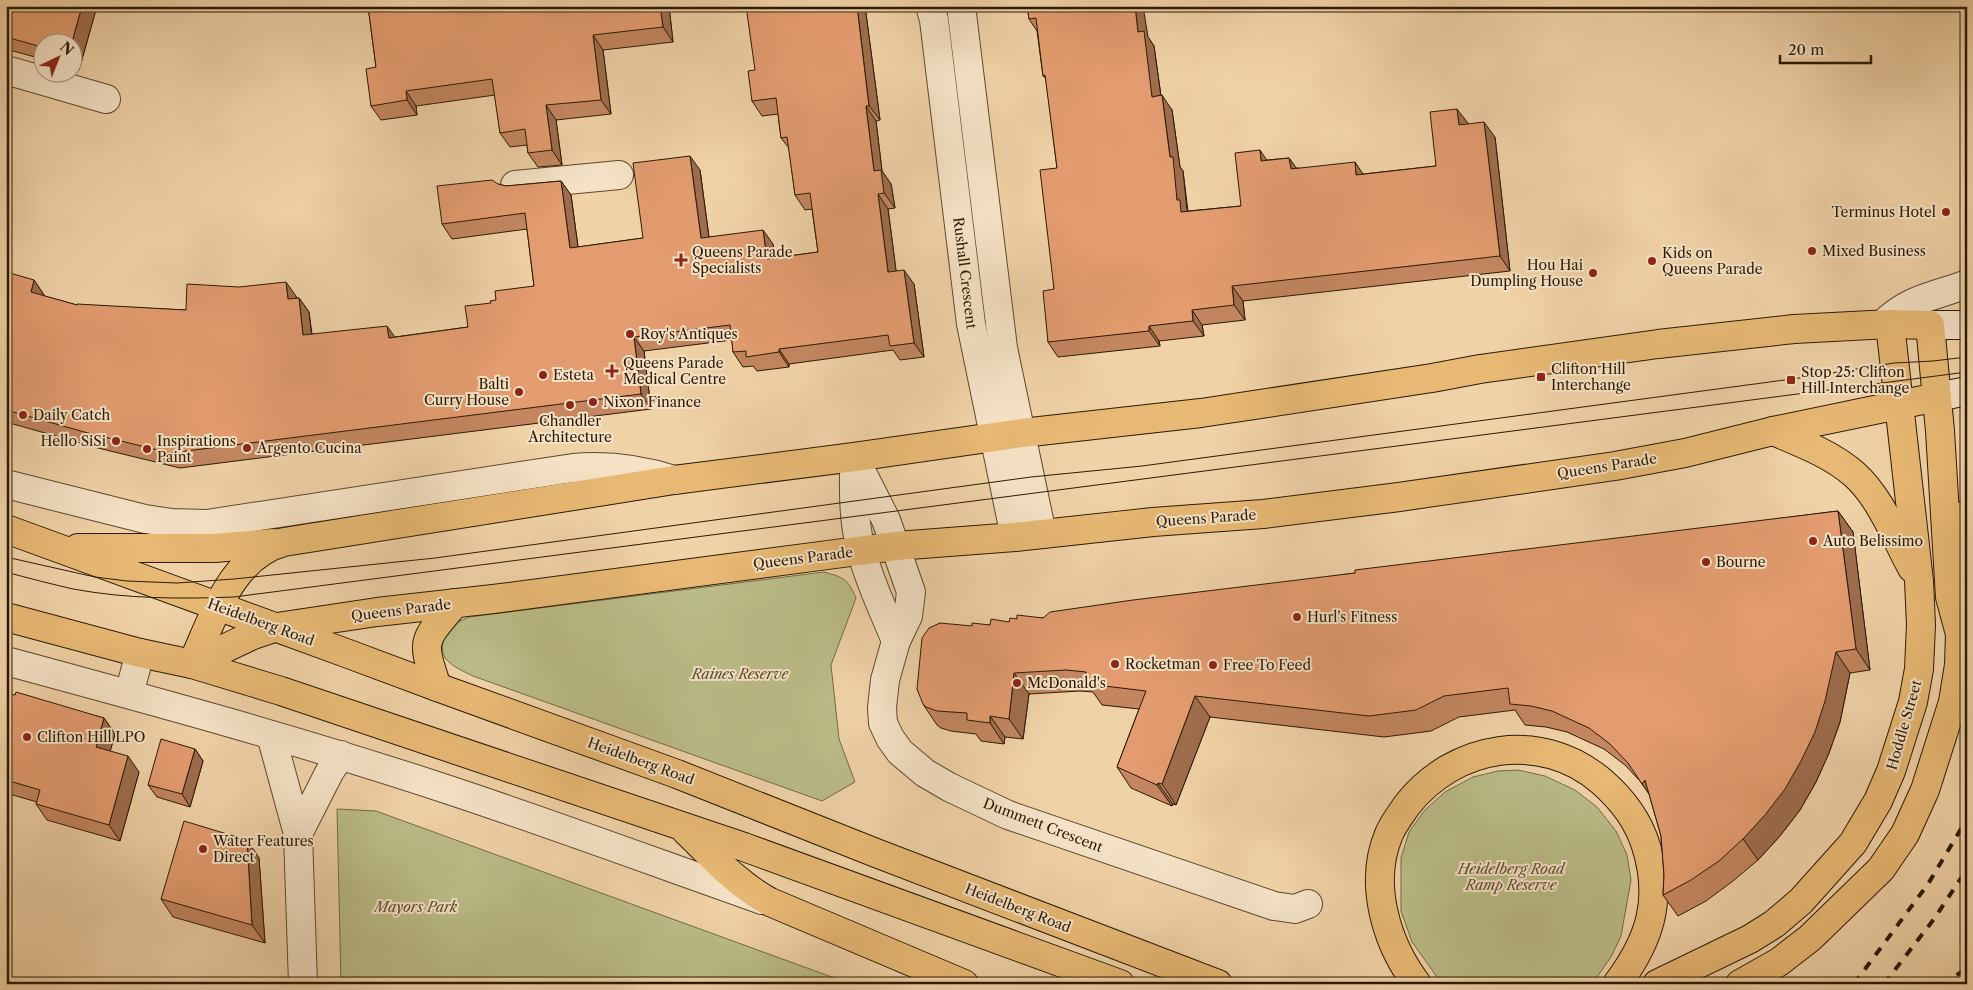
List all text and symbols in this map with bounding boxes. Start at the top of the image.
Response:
north arrow [32,32,82,82]
scale bar [1780,32,1872,64]
text: N [56,38,77,59]
text: 20 m [1788,40,1824,59]
place label: Terminus Hotel [1831,203,1936,221]
marker: Terminus Hotel [1940,206,1952,218]
street label: Rushall Crescent [949,216,981,330]
place label: Mixed Business [1822,242,1926,260]
place label: Queens Parade Specialists [692,243,793,277]
place label: Kids on Queens Parade [1662,244,1763,278]
marker: Mixed Business [1806,245,1818,257]
marker: Queens Parade Specialists [674,253,688,267]
marker: Kids on Queens Parade [1646,255,1658,267]
place label: Hou Hai Dumpling House [1470,256,1583,290]
marker: Hou Hai Dumpling House [1587,267,1599,279]
place label: Roy's Antiques [640,325,738,343]
marker: Roy's Antiques [624,328,636,340]
place label: Queens Parade Medical Centre [623,354,726,388]
place label: Clifton Hill Interchange [1551,360,1631,394]
place label: Stop 25: Clifton Hill Interchange [1801,363,1909,397]
marker: Queens Parade Medical Centre [605,364,619,378]
place label: Esteta [553,366,594,384]
marker: Esteta [537,369,549,381]
marker: Clifton Hill Interchange [1535,371,1547,383]
marker: Stop 25: Clifton Hill Interchange [1785,374,1797,386]
place label: Balti Curry House [424,375,509,409]
marker: Balti Curry House [513,386,525,398]
place label: Nixon Finance [603,393,701,411]
marker: Nixon Finance [587,396,599,408]
marker: Chandler Architecture [564,399,576,411]
place label: Daily Catch [33,406,111,424]
marker: Daily Catch [17,409,29,421]
place label: Chandler Architecture [527,412,612,446]
place label: Hello SiSi [41,432,106,450]
place label: Inspirations Paint [157,432,236,466]
marker: Hello SiSi [110,435,122,447]
place label: Argento Cucina [256,439,362,457]
marker: Argento Cucina [241,442,253,454]
marker: Inspirations Paint [141,443,153,455]
street label: Queens Parade [1556,449,1658,483]
street label: Queens Parade [1155,506,1257,530]
place label: Auto Belissimo [1822,532,1923,550]
marker: Auto Belissimo [1807,535,1819,547]
street label: Queens Parade [752,543,854,573]
place label: Bourne [1716,553,1766,571]
marker: Bourne [1700,556,1712,568]
street label: Heidelberg Road [205,594,317,650]
street label: Queens Parade [350,595,452,625]
place label: Hurl's Fitness [1307,608,1397,626]
marker: Hurl's Fitness [1291,611,1303,623]
place label: Rocketman [1125,655,1201,673]
place label: Free To Feed [1223,656,1311,674]
marker: Rocketman [1109,658,1121,670]
marker: Free To Feed [1207,659,1219,671]
park label: Raines Reserve [691,665,789,683]
place label: McDonald's [1027,674,1106,692]
marker: McDonald's [1011,677,1023,689]
street label: Hoddle Street [1883,678,1925,772]
place label: Clifton Hill LPO [37,728,145,746]
marker: Clifton Hill LPO [21,731,33,743]
street label: Heidelberg Road [585,733,697,789]
street label: Dummett Crescent [981,794,1105,856]
place label: Water Features Direct [212,832,314,866]
marker: Water Features Direct [197,843,209,855]
park label: Heidelberg Road Ramp Reserve [1457,860,1566,894]
street label: Heidelberg Road [962,879,1074,937]
park label: Mayors Park [373,898,458,916]

